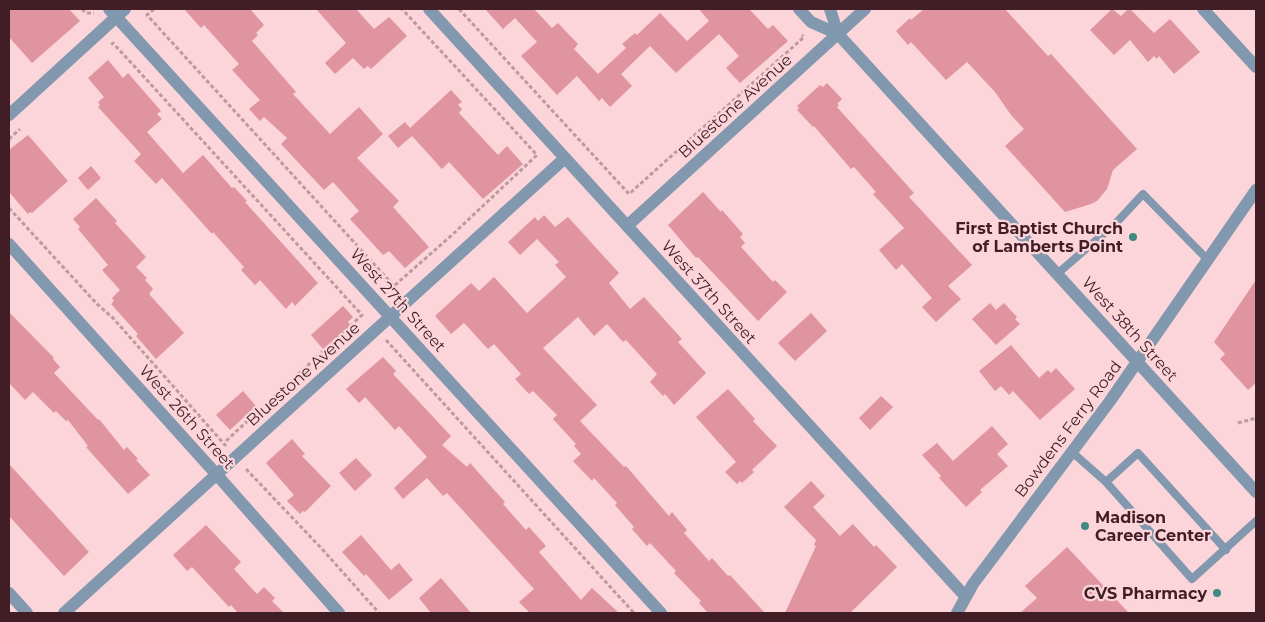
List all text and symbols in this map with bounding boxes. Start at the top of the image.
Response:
street label: Bluestone Avenue [674,50,796,162]
place label: First Baptist Church of Lamberts Point [955,219,1123,256]
marker: First Baptist Church of Lamberts Point [1127,231,1139,243]
street label: West 37th Street [657,236,761,348]
street label: West 27th Street [346,244,450,356]
street label: West 38th Street [1078,273,1182,386]
street label: Bluestone Avenue [242,318,364,430]
street label: Bowdens Ferry Road [1011,357,1125,501]
street label: West 26th Street [135,361,239,473]
place label: Madison Career Center [1095,508,1211,545]
marker: Madison Career Center [1079,520,1091,532]
place label: CVS Pharmacy [1084,584,1207,603]
marker: CVS Pharmacy [1211,587,1223,599]

